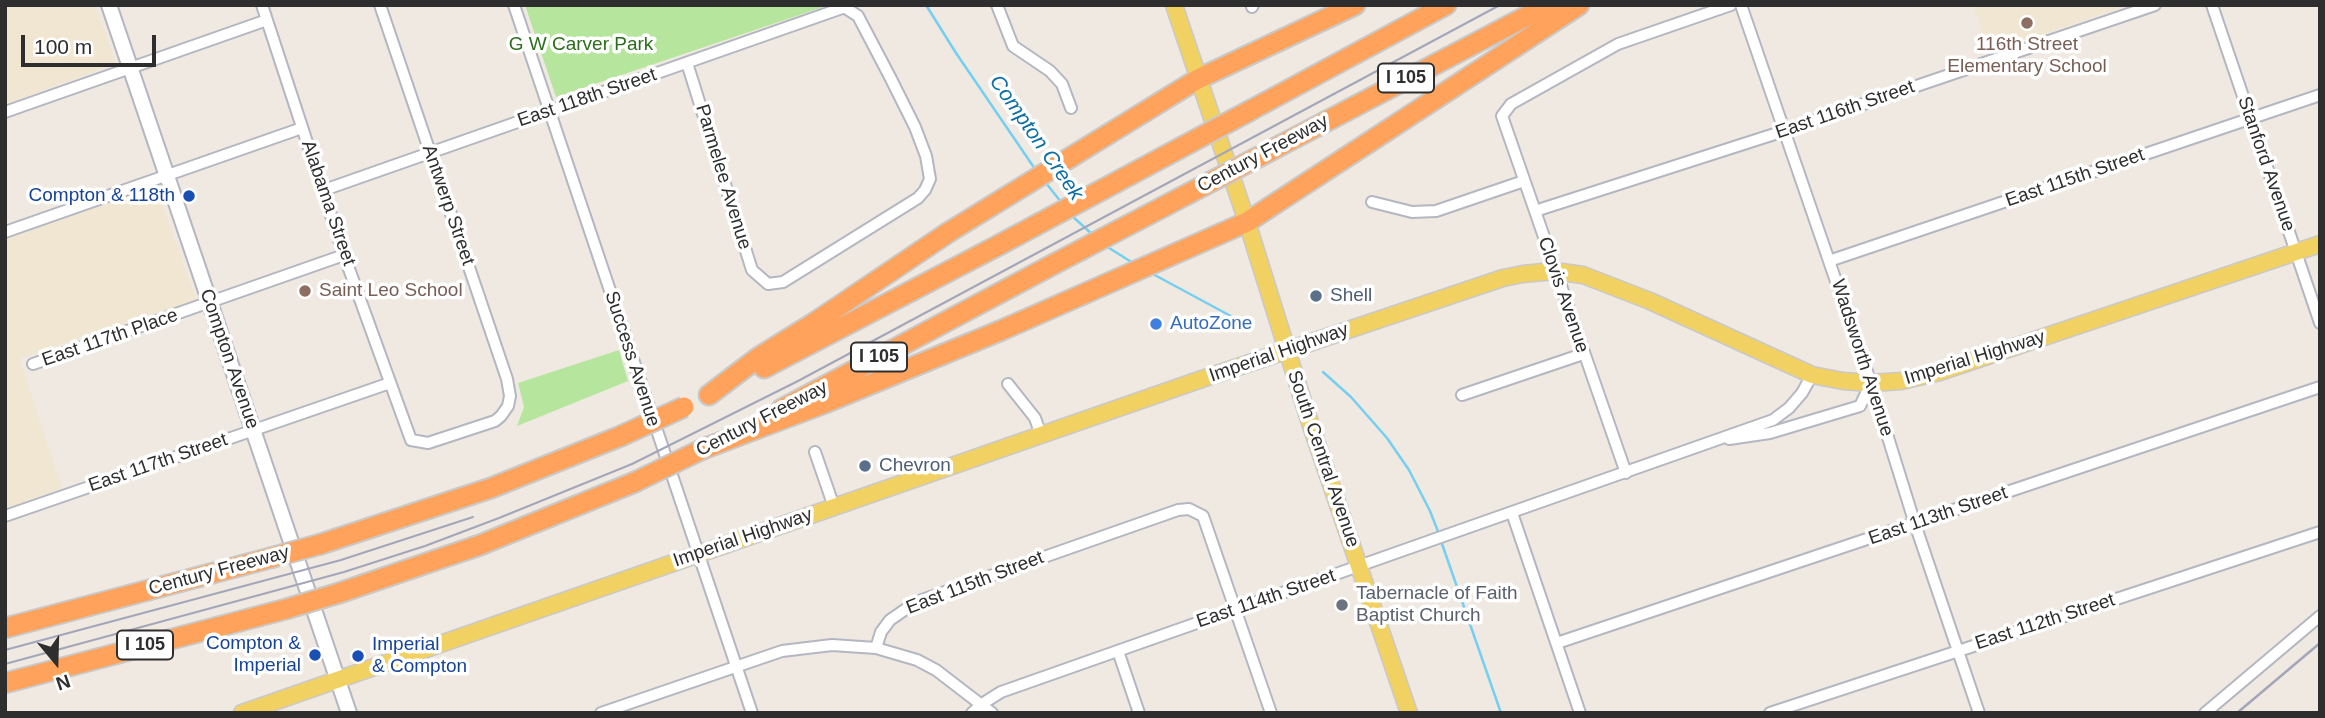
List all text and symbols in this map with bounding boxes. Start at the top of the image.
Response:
marker: 116th Street Elementary School [2019,15,2035,31]
scale bar [24,21,159,65]
park label: G W Carver Park [509,34,653,56]
place label: 116th Street Elementary School [1947,34,2107,78]
text: 100 m [34,35,92,58]
street label: East 118th Street [515,64,659,132]
road number: I 105 [1378,64,1434,92]
water label: Compton Creek [984,71,1088,205]
street label: East 116th Street [1773,76,1917,144]
street label: Stanford Avenue [2232,94,2300,234]
street label: Parmelee Avenue [690,102,756,252]
street label: Century Freeway [1194,110,1332,198]
street label: Alabama Street [296,137,360,269]
street label: Antwerp Street [417,142,479,268]
street label: East 115th Street [2003,144,2147,212]
place label: Compton & 118th [29,185,175,207]
marker: Compton & 118th [181,188,197,204]
street label: Clovis Avenue [1533,234,1593,356]
street label: Wadsworth Avenue [1826,277,1898,439]
place label: Saint Leo School [319,280,463,302]
marker: Saint Leo School [297,283,313,299]
place label: Shell [1330,285,1372,307]
street label: Compton Avenue [194,286,264,432]
street label: Success Avenue [599,288,665,430]
marker: Shell [1308,288,1324,304]
street label: East 117th Place [39,304,181,372]
place label: AutoZone [1170,313,1252,335]
marker: AutoZone [1148,316,1164,332]
street label: Imperial Highway [1206,319,1352,387]
street label: Imperial Highway [1902,326,2048,390]
road number: I 105 [851,342,907,372]
street label: South Central Avenue [1282,368,1364,550]
street label: Century Freeway [692,376,832,462]
street label: East 117th Street [86,429,230,497]
place label: Chevron [879,455,951,477]
marker: Chevron [857,458,873,474]
street label: East 113th Street [1866,482,2010,550]
street label: Imperial Highway [670,504,816,572]
street label: Century Freeway [146,541,292,601]
street label: East 115th Street [903,546,1047,620]
street label: East 114th Street [1194,565,1338,633]
place label: Tabernacle of Faith Baptist Church [1356,583,1518,627]
street label: East 112th Street [1972,589,2118,655]
marker: Tabernacle of Faith Baptist Church [1334,597,1350,613]
north arrow [21,627,91,697]
road number: I 105 [117,630,173,660]
place label: Compton & Imperial [206,633,301,677]
place label: Imperial & Compton [372,634,467,678]
marker: Compton & Imperial [307,647,323,663]
marker: Imperial & Compton [350,648,366,664]
text: N [53,670,73,694]

